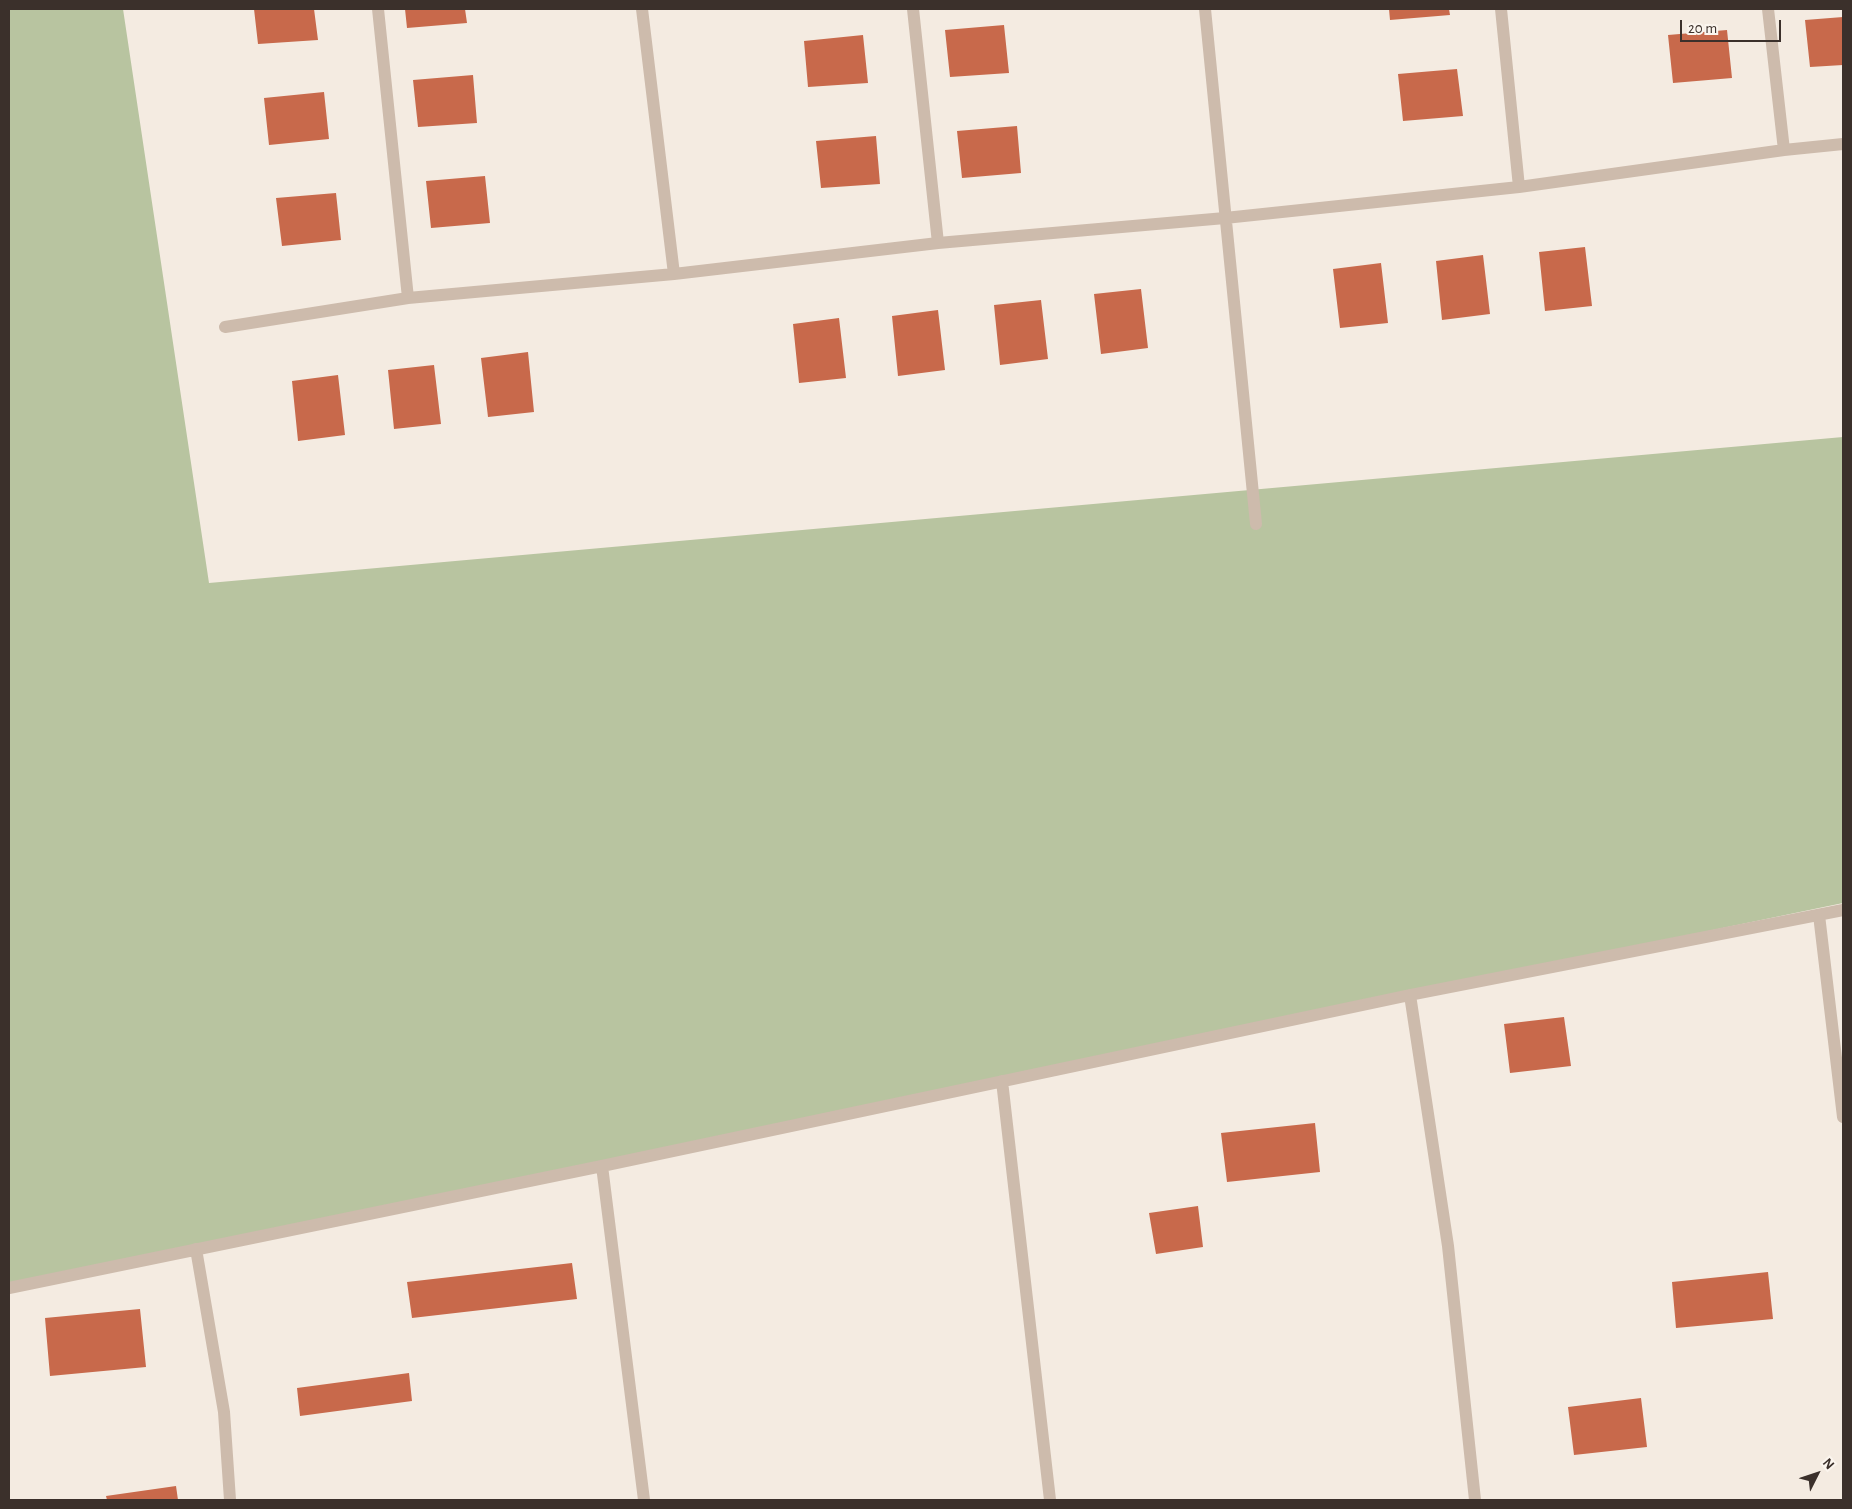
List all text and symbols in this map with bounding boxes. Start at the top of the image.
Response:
scale bar [1682,10,1783,42]
text: 20 m [1688,21,1717,36]
north arrow [1792,1449,1842,1499]
text: N [1820,1456,1837,1472]

